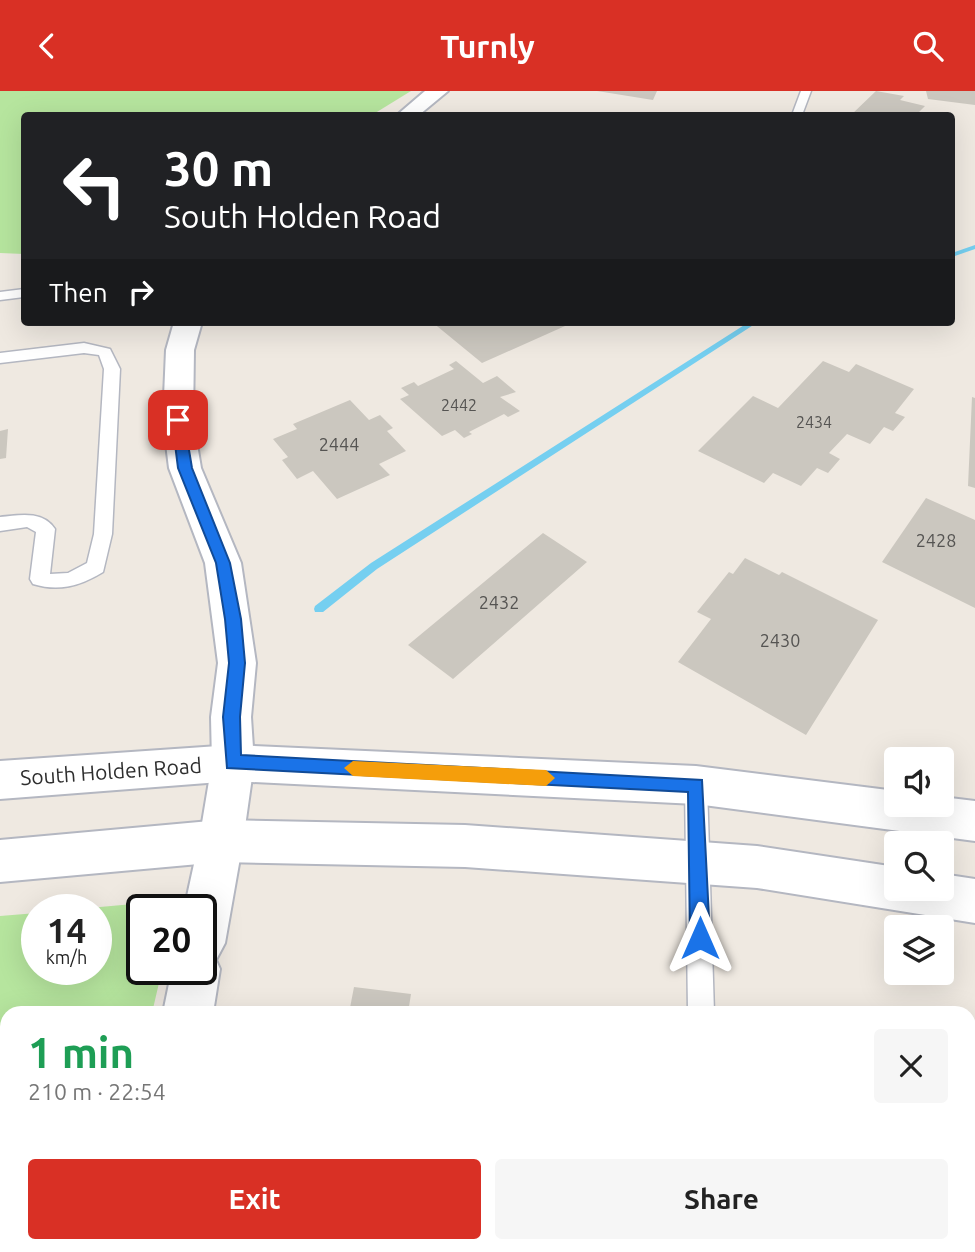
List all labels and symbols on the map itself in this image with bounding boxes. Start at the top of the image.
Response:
pin [148,390,208,450]
house number: 2442 [441,396,477,414]
house number: 2434 [796,413,832,431]
house number: 2444 [319,434,359,454]
house number: 2428 [916,530,956,550]
house number: 2432 [479,592,519,612]
house number: 2430 [760,630,800,650]
street label: South Holden Road [19,753,202,789]
speed limit sign: 20 [126,894,217,985]
position arrow [663,901,737,975]

